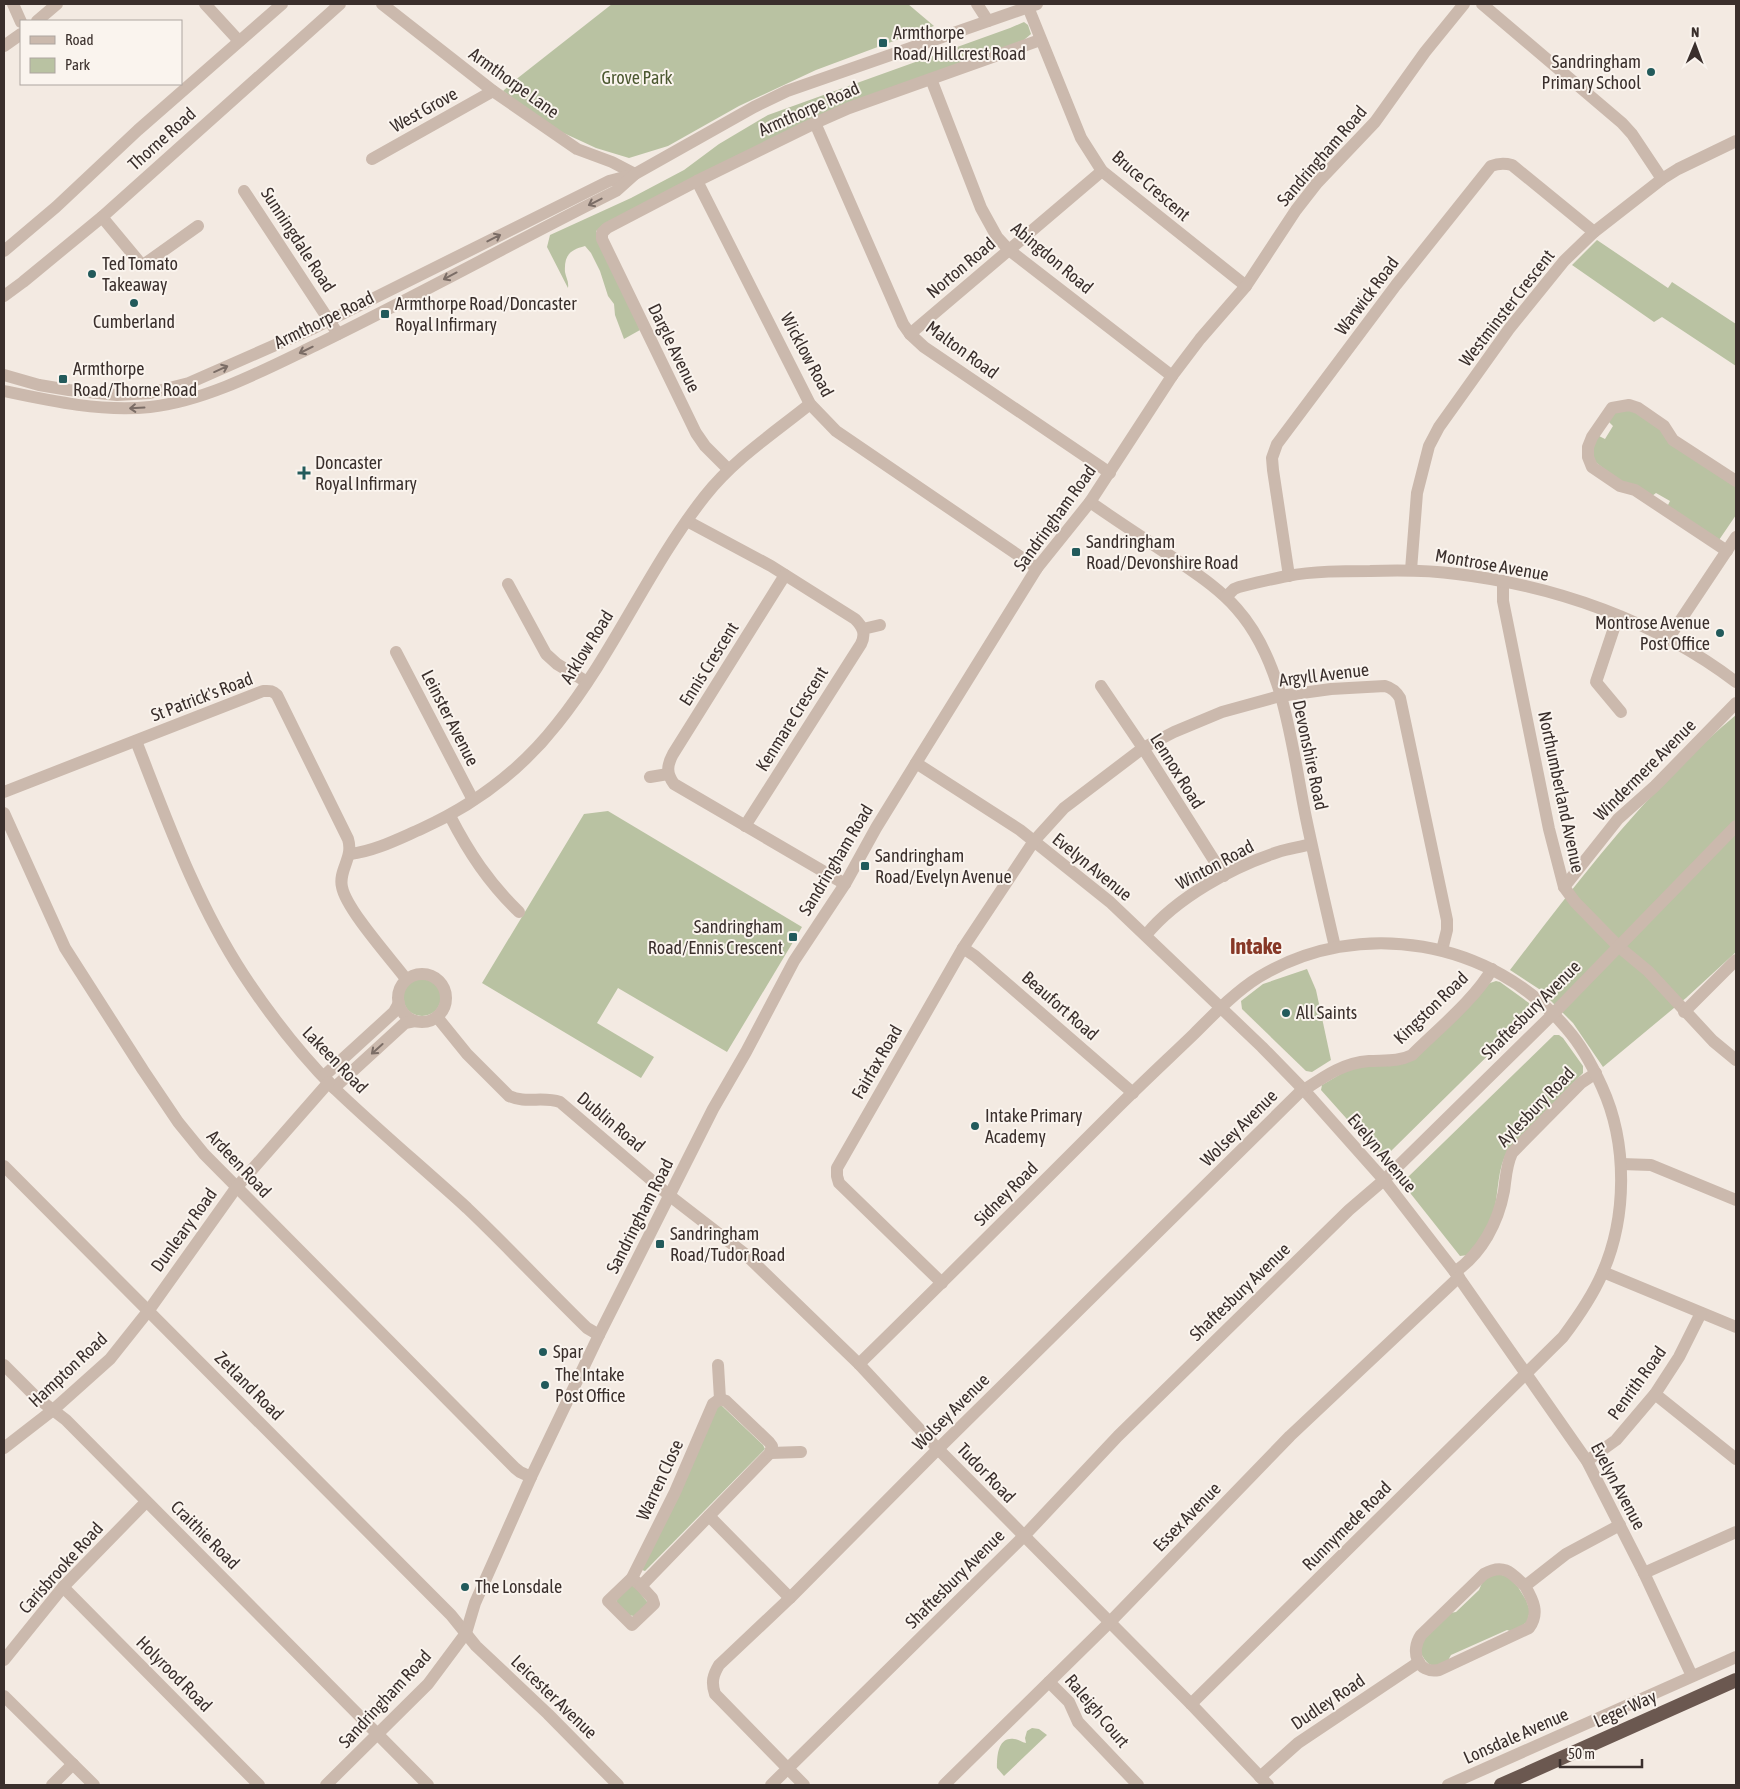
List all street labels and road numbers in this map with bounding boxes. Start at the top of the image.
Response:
street label: Armthorpe Lane [465,43,563,122]
street label: Armthorpe Road [755,77,863,140]
street label: West Grove [387,83,461,136]
street label: Sandringham Road [1272,101,1371,210]
street label: Thorne Road [124,103,200,174]
street label: Bruce Crescent [1108,146,1195,225]
street label: Sunningdale Road [257,183,340,296]
street label: Abingdon Road [1007,217,1097,298]
street label: Norton Road [922,233,999,302]
street label: Westminster Crescent [1455,245,1559,370]
street label: Warwick Road [1330,252,1403,339]
street label: Armthorpe Road [271,286,377,353]
street label: Dargle Avenue [644,300,705,396]
street label: Wicklow Road [777,309,838,400]
street label: Malton Road [922,316,1003,383]
street label: Sandringham Road [1009,461,1100,575]
street label: Montrose Avenue [1434,544,1551,585]
street label: Arklow Road [556,606,617,687]
street label: Ennis Crescent [675,618,743,709]
street label: Argyll Avenue [1278,659,1370,690]
street label: Kenmare Crescent [751,663,832,775]
street label: Leinster Avenue [417,666,484,769]
street label: St Patrick's Road [148,667,256,726]
street label: Devonshire Road [1289,698,1332,812]
street label: Northumberland Avenue [1534,709,1589,875]
street label: Windermere Avenue [1590,715,1700,825]
street label: Lennox Road [1146,729,1209,812]
street label: Sandringham Road [794,800,877,919]
street label: Evelyn Avenue [1048,828,1136,905]
street label: Winton Road [1172,835,1257,894]
street label: Shaftesbury Avenue [1477,956,1585,1064]
street label: Beaufort Road [1018,967,1103,1044]
street label: Kingston Road [1389,967,1472,1048]
street label: Fairfax Road [847,1021,906,1103]
street label: Lakeen Road [298,1022,372,1097]
street label: Aylesbury Road [1493,1063,1579,1151]
street label: Wolsey Avenue [1196,1085,1281,1170]
street label: Dublin Road [573,1087,649,1156]
street label: Evelyn Avenue [1343,1109,1421,1196]
street label: Ardeen Road [203,1126,276,1202]
street label: Sandringham Road [602,1155,678,1277]
street label: Sidney Road [970,1158,1042,1230]
street label: Dunleary Road [146,1184,221,1276]
street label: Shaftesbury Avenue [1185,1238,1294,1345]
street label: Hampton Road [24,1328,111,1411]
street label: Penrith Road [1603,1342,1670,1424]
street label: Zetland Road [211,1347,288,1424]
street label: Wolsey Avenue [908,1369,993,1454]
street label: Warren Close [632,1436,687,1523]
street label: Tudor Road [953,1438,1020,1507]
street label: Evelyn Avenue [1587,1438,1650,1533]
street label: Runnymede Road [1298,1477,1395,1574]
street label: Essex Avenue [1149,1478,1225,1556]
street label: Craithie Road [167,1496,244,1573]
street label: Carisbrooke Road [14,1518,107,1618]
street label: Shaftesbury Avenue [901,1525,1009,1633]
street label: Holyrood Road [132,1631,217,1716]
street label: Sandringham Road [334,1645,435,1752]
street label: Leicester Avenue [507,1650,602,1743]
street label: Dudley Road [1287,1669,1368,1734]
street label: Raleigh Court [1061,1670,1134,1751]
street label: Leger Way [1590,1685,1660,1732]
street label: Lonsdale Avenue [1460,1703,1571,1768]

